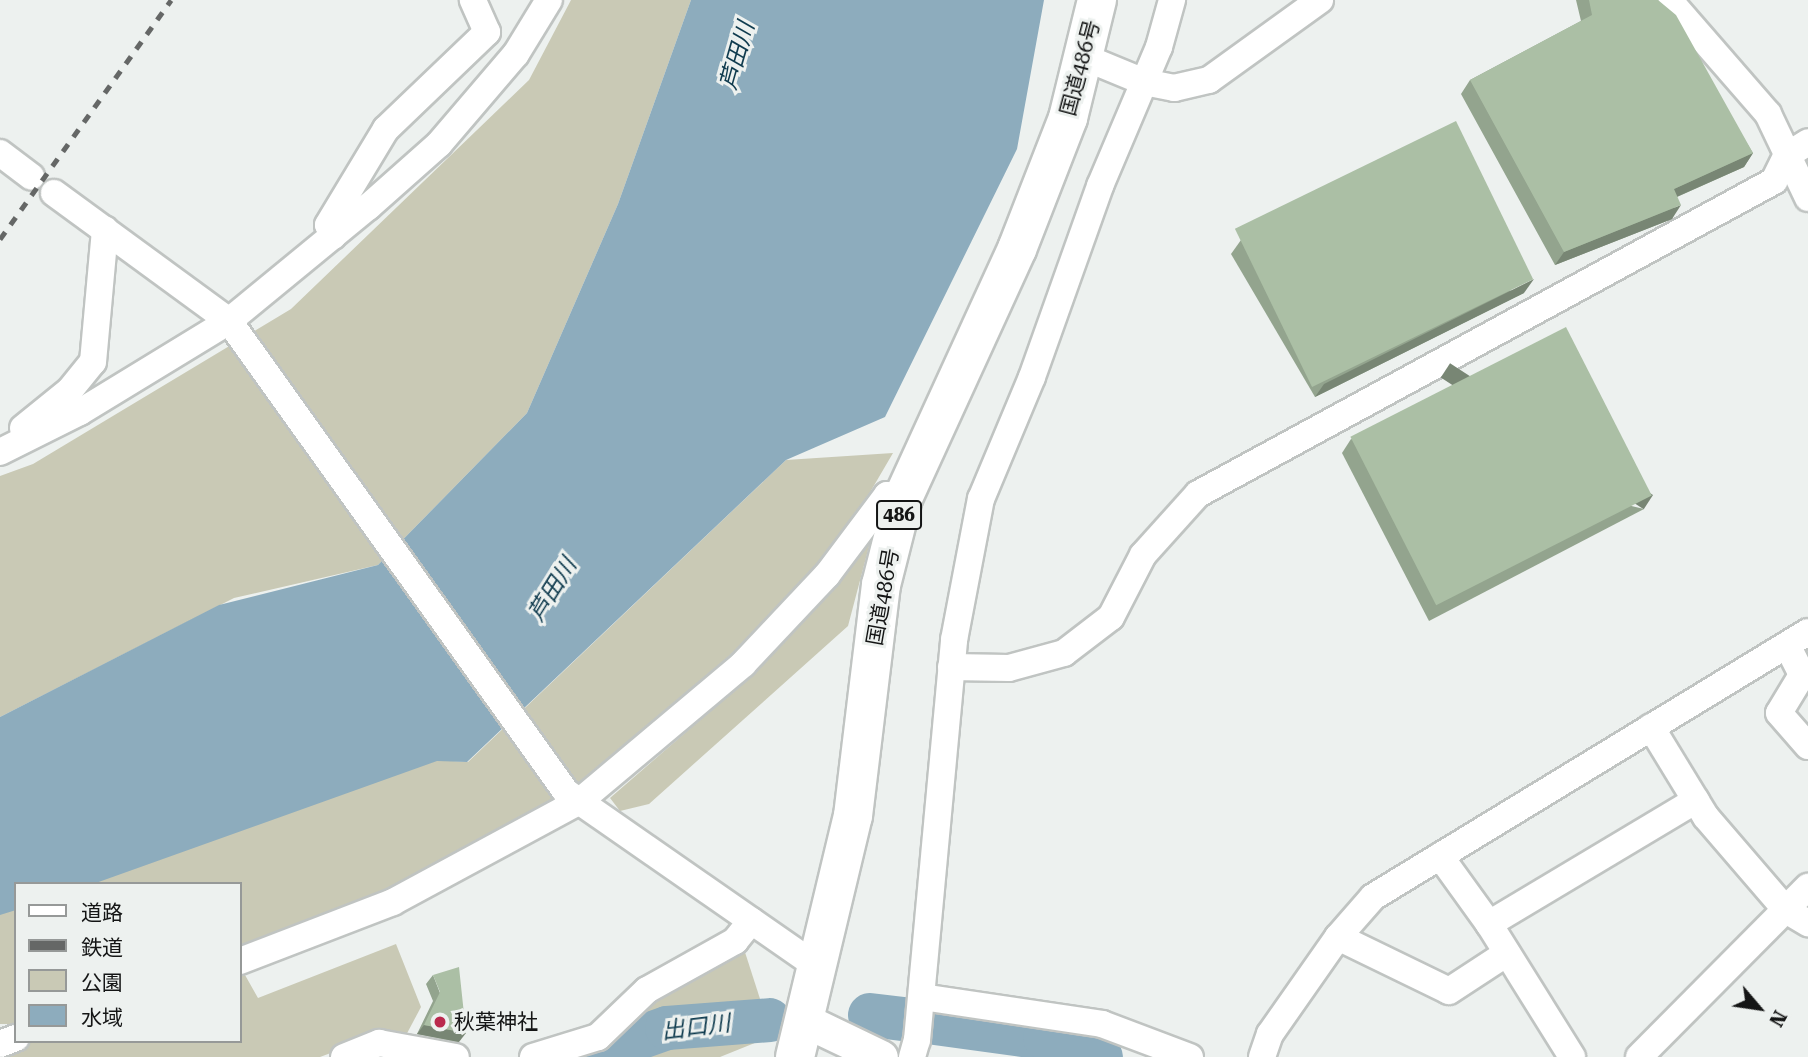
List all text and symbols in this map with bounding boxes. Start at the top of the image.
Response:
street label: 国道486号 [1055,17,1105,119]
water label: 芦田川 [715,19,761,93]
road number: 486 [874,500,923,530]
street label: 国道486号 [862,546,904,648]
water label: 芦田川 [523,553,583,627]
legend [14,882,242,1043]
text: 道路 [81,901,123,925]
text: 鉄道 [81,936,123,960]
text: 公園 [81,971,123,995]
north arrow [1724,973,1794,1043]
text: 水域 [81,1006,123,1030]
text: N [1764,1006,1791,1030]
place label: 秋葉神社 [454,1009,538,1035]
water label: 出口川 [660,1010,732,1046]
marker: 秋葉神社 [432,1014,448,1030]

